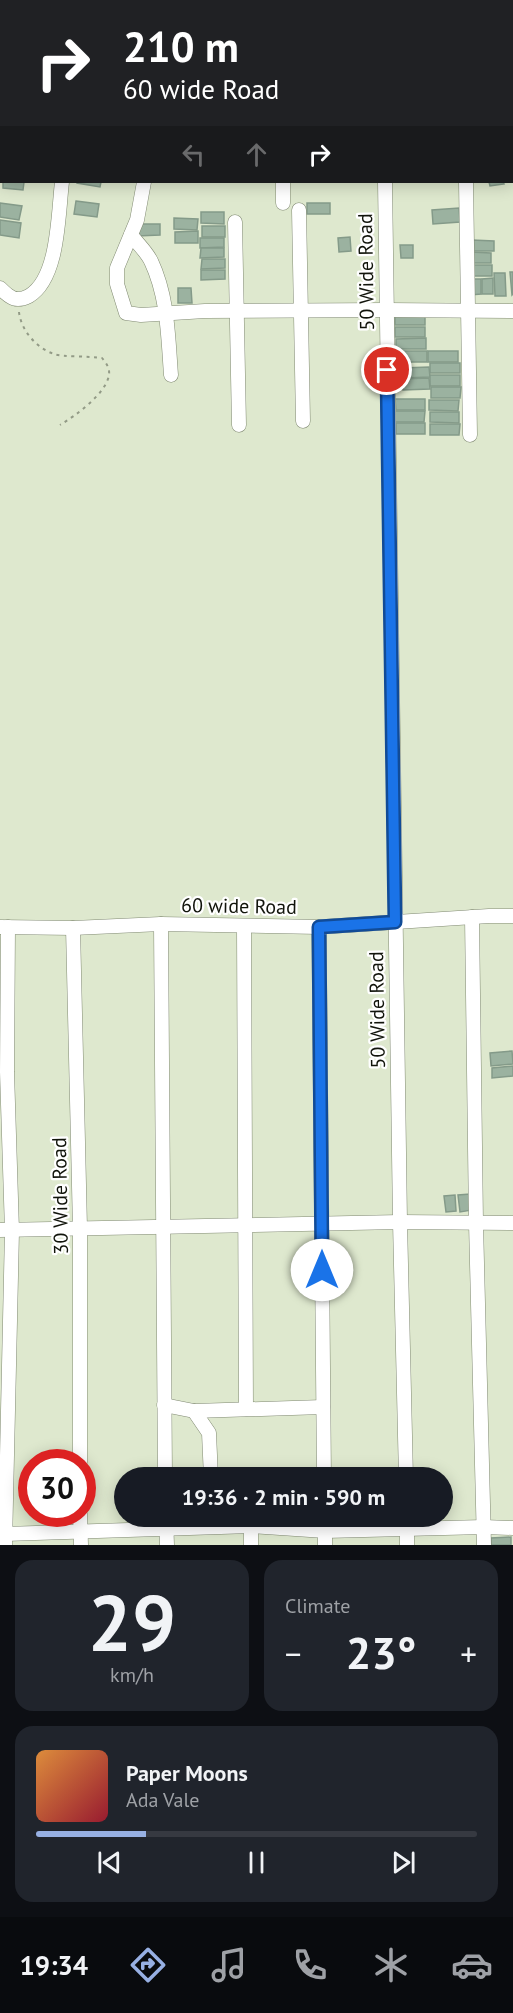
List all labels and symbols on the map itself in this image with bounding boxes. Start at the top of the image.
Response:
street label: 50 Wide Road [352,213,380,331]
pin [361,344,412,395]
street label: 60 wide Road [181,892,297,920]
street label: 50 Wide Road [363,951,391,1069]
street label: 30 Wide Road [46,1137,74,1255]
position arrow [290,1238,354,1302]
speed limit sign: 30 [18,1449,96,1527]

